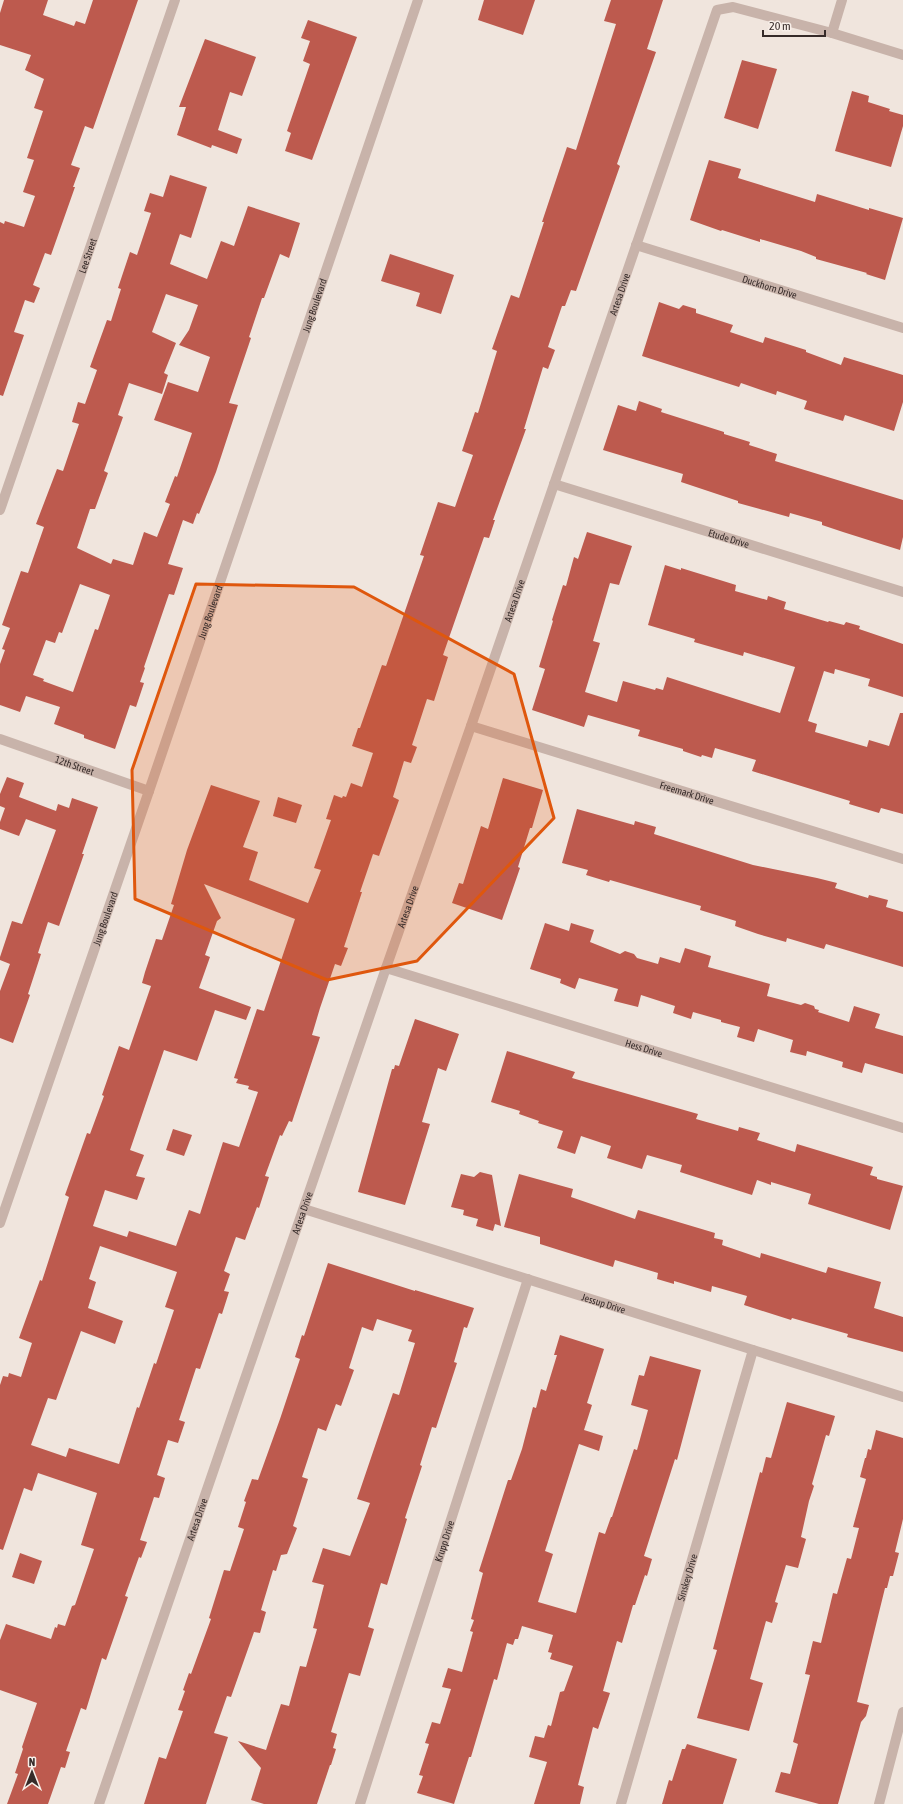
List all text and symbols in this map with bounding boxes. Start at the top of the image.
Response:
scale bar [763,12,825,38]
text: 20 m [769,19,791,33]
street label: Lee Street [76,237,98,275]
street label: Artesa Drive [607,271,632,317]
street label: Duckhorn Drive [741,273,799,300]
street label: Jung Boulevard [300,277,329,334]
street label: Etude Drive [707,527,751,550]
street label: Artesa Drive [502,578,527,623]
street label: Jung Boulevard [196,583,224,640]
street label: 12th Street [54,753,96,777]
street label: Freemark Drive [659,779,716,806]
street label: Artesa Drive [395,884,420,929]
street label: Jung Boulevard [91,890,119,947]
street label: Hess Drive [624,1037,664,1059]
street label: Artesa Drive [290,1190,314,1236]
street label: Jessup Drive [580,1291,627,1315]
street label: Artesa Drive [184,1496,209,1542]
street label: Krupp Drive [432,1519,456,1563]
street label: Sinskey Drive [675,1552,699,1602]
north arrow [12,1752,52,1792]
text: N [29,1756,35,1768]

